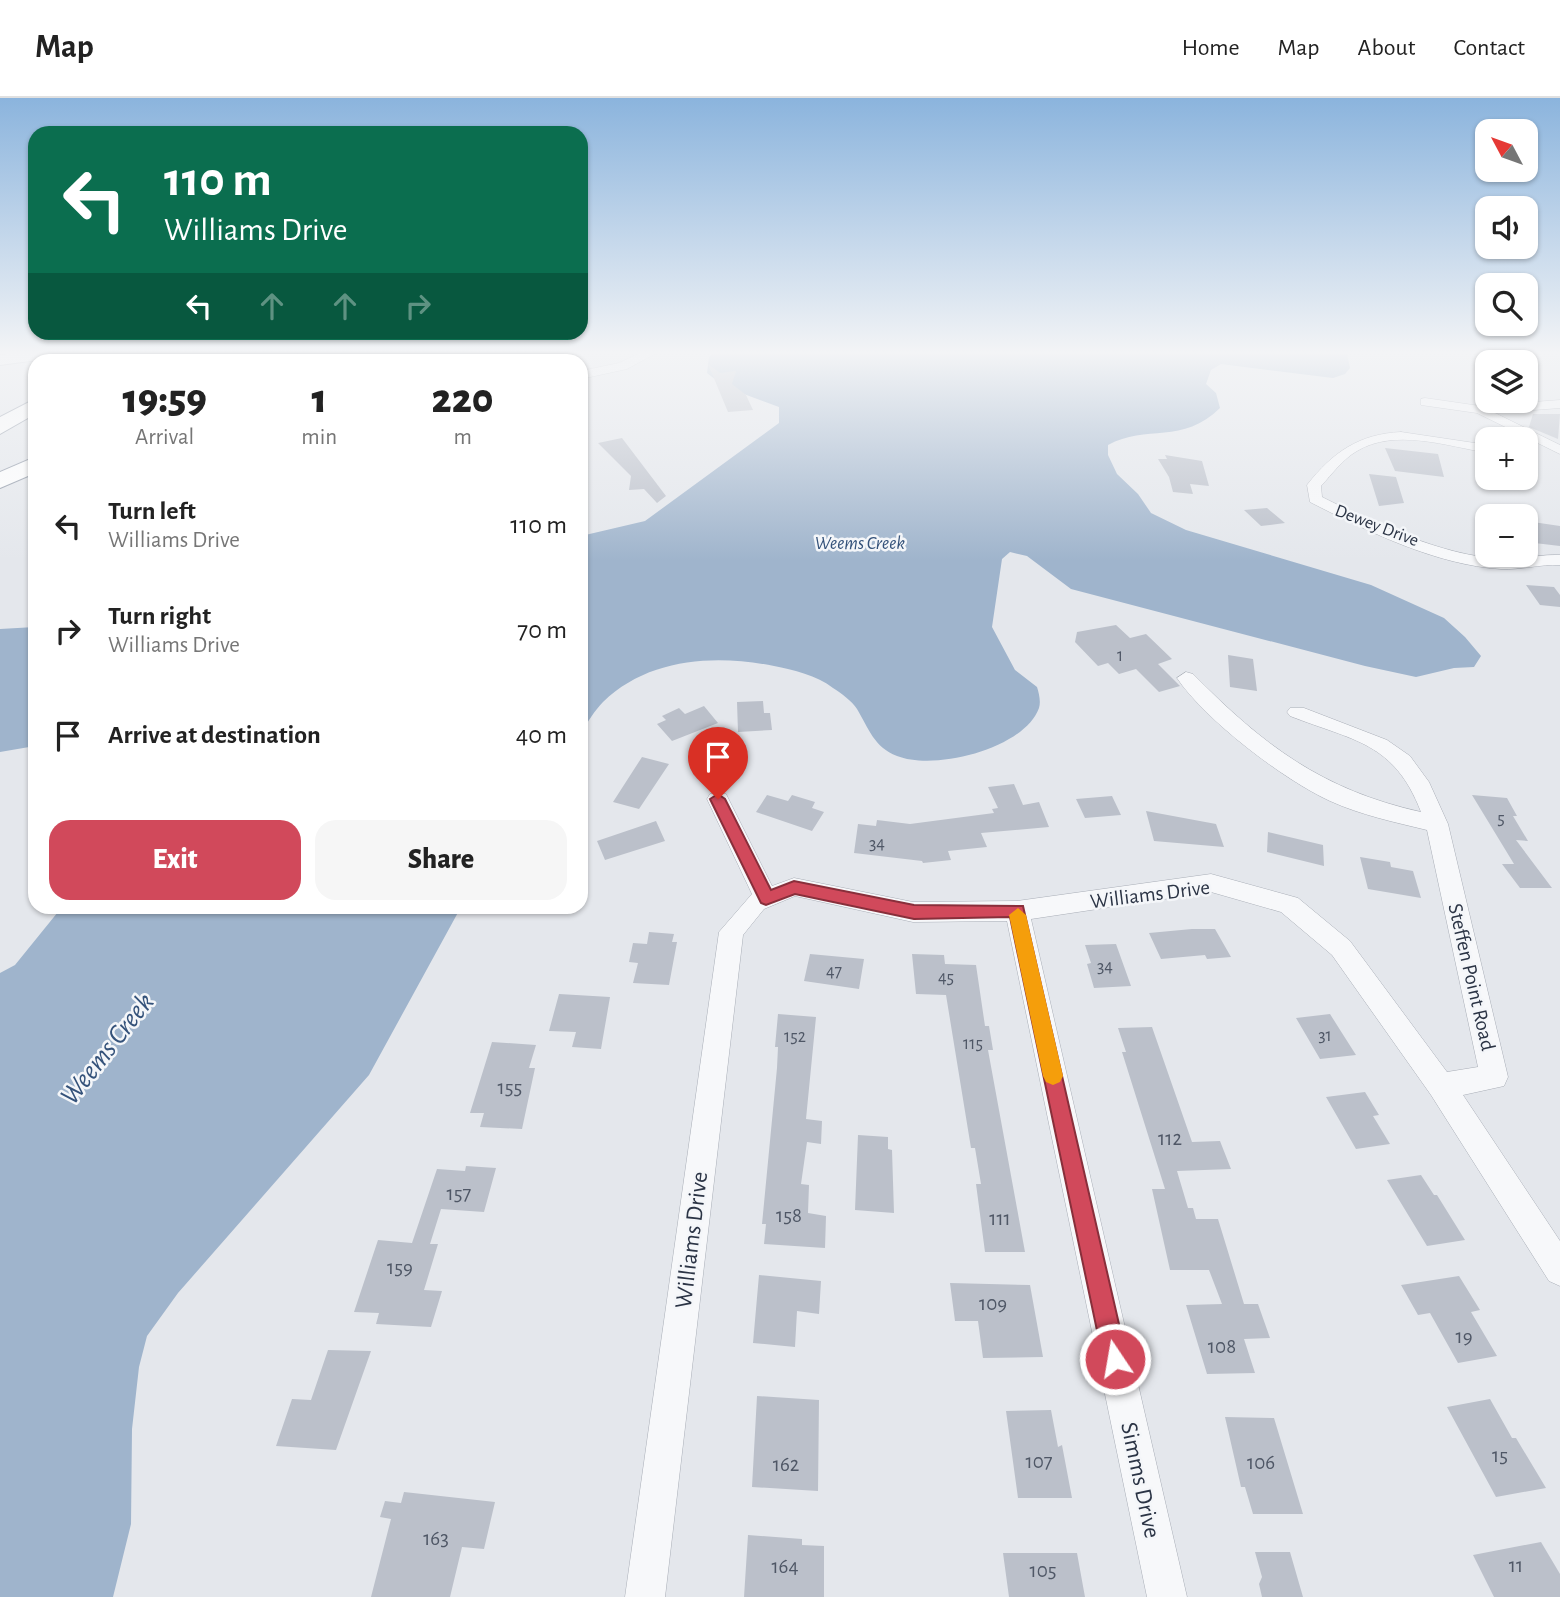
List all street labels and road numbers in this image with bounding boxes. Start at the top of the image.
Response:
street label: Dewey Drive [1332,502,1421,550]
street label: Williams Drive [1089,877,1211,912]
street label: Steffen Point Road [1444,901,1499,1053]
street label: Williams Drive [672,1170,712,1310]
street label: Simms Drive [1116,1420,1164,1540]

